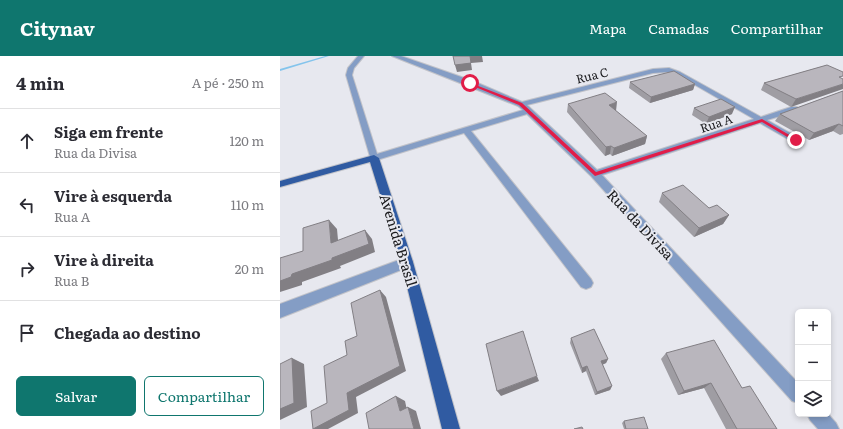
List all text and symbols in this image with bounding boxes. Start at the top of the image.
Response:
text: Citynav [20,14,95,42]
text: Mapa [589,18,626,38]
text: Camadas [648,18,709,38]
text: Compartilhar [731,18,823,38]
street label: Rua C [574,62,610,88]
text: 4 min [16,70,65,95]
text: A pé · 250 m [192,73,264,92]
route start [461,74,479,92]
street label: Rua A [697,109,735,137]
text: Siga em frente [54,120,163,143]
icon: ahead [16,130,38,152]
text: 120 m [229,131,264,150]
route end [787,131,805,149]
text: Rua da Divisa [54,143,137,162]
text: Vire à esquerda [54,184,172,207]
street label: Rua da Divisa [603,184,679,264]
street label: Avenida Brasil [375,191,423,289]
icon: left [16,194,38,216]
text: 110 m [231,195,264,214]
text: Rua A [54,207,90,226]
text: Vire à direita [54,248,154,271]
icon: right [16,258,38,280]
text: 20 m [235,259,264,278]
text: Rua B [54,271,89,290]
map controls [795,309,831,417]
button: + [795,309,831,345]
text: Chegada ao destino [54,321,201,344]
icon: arrive [16,322,38,344]
button: − [795,345,831,381]
button: Salvar [16,376,136,416]
button: Compartilhar [144,376,264,416]
button: layers [795,381,831,417]

